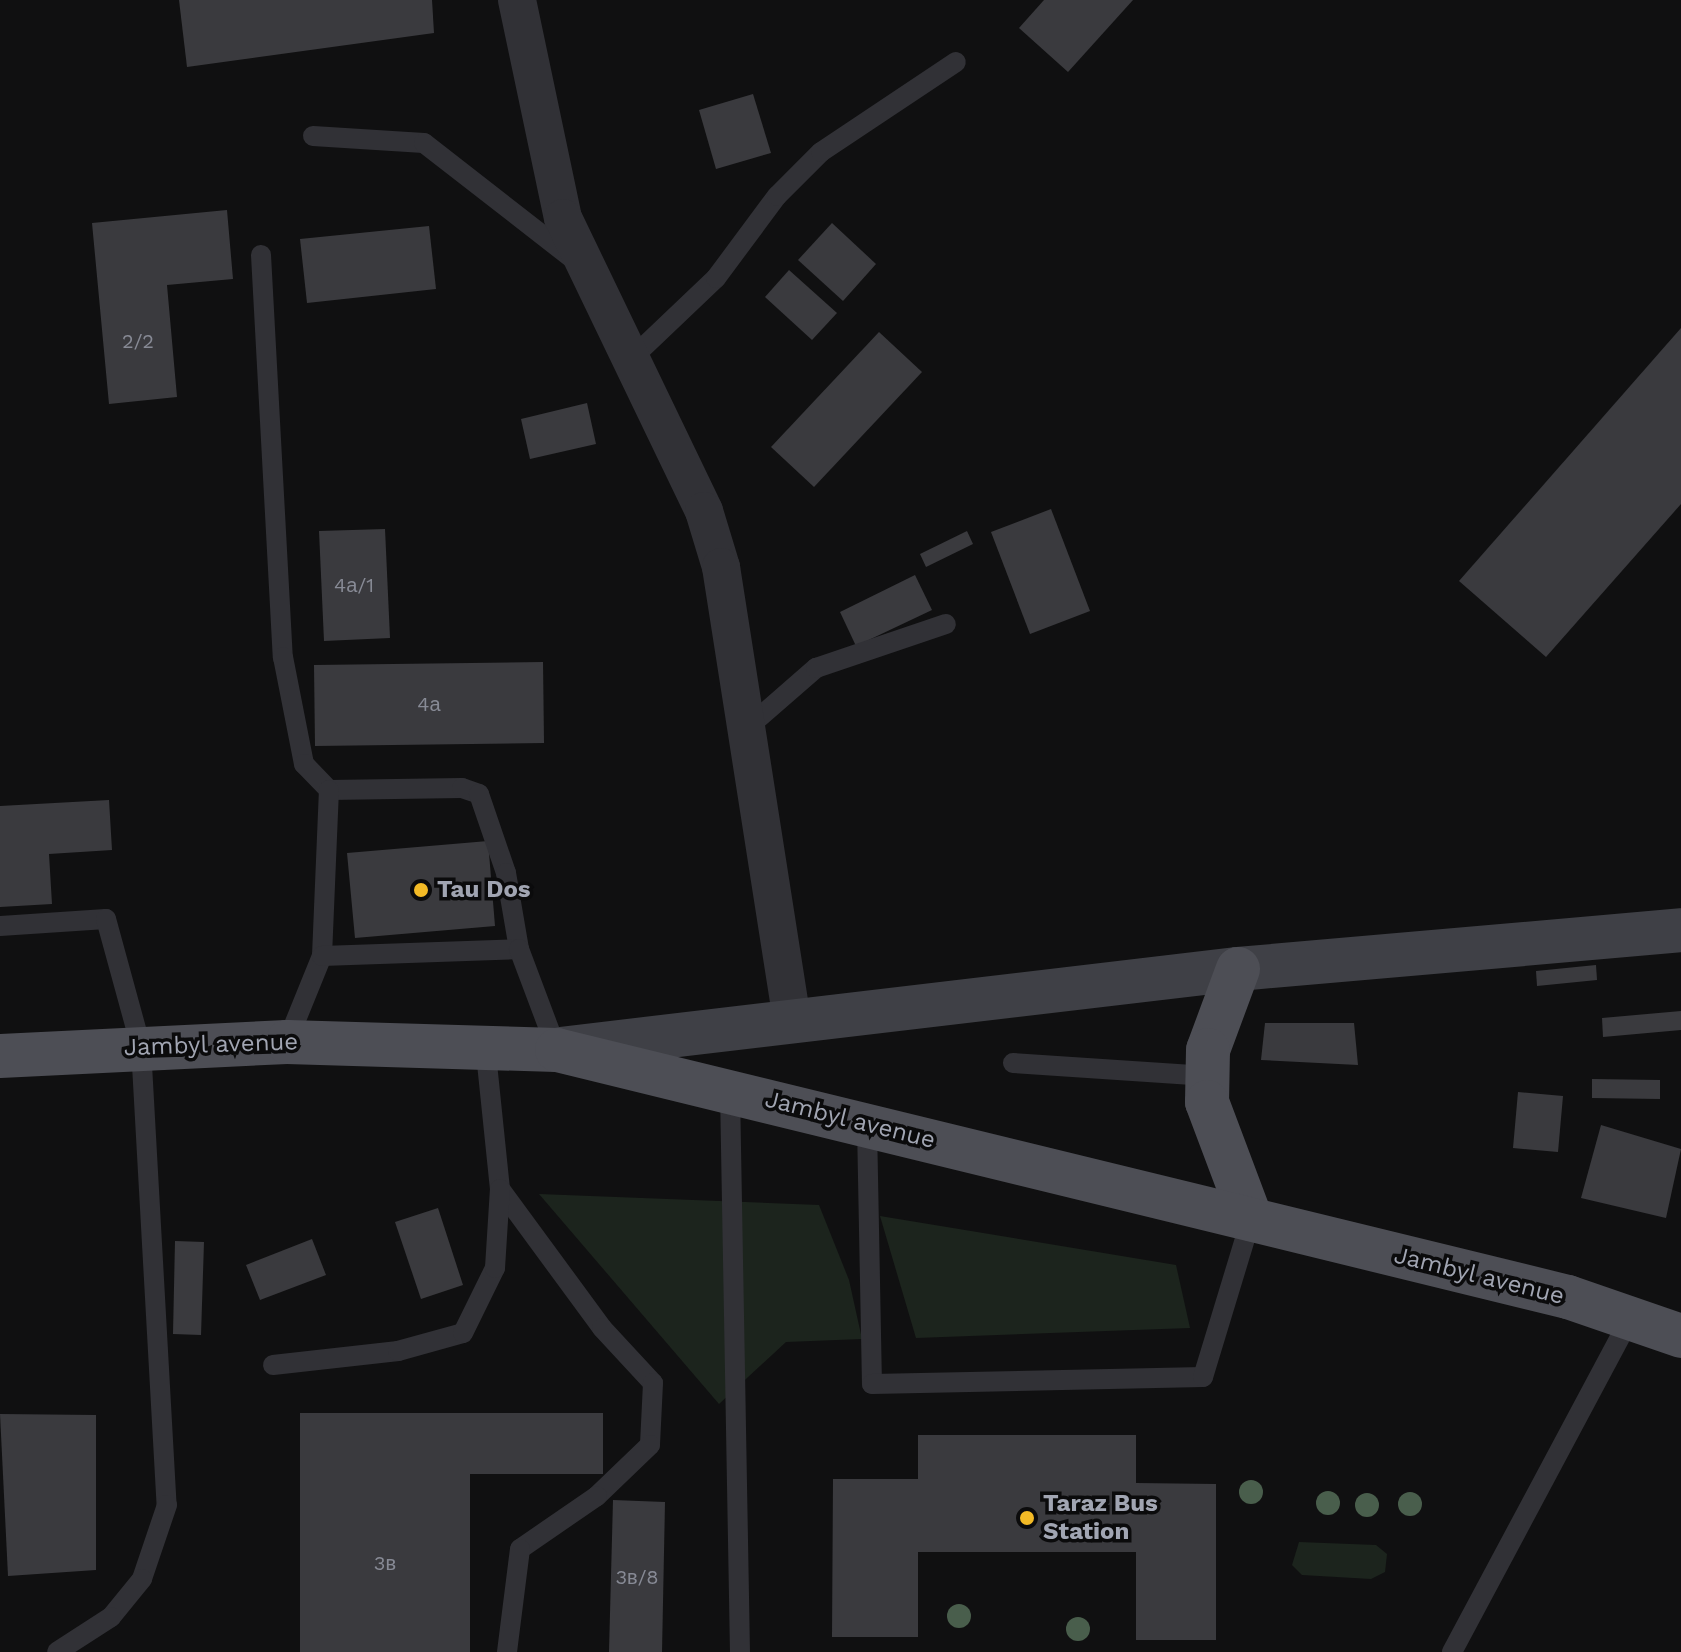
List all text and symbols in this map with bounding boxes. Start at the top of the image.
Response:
house number: 2/2 [122,329,154,353]
house number: 4а/1 [334,573,374,597]
house number: 4а [417,692,441,716]
place label: Tau Dos [437,876,531,904]
marker: Tau Dos [412,881,430,899]
street label: Jambyl avenue [123,1028,299,1062]
street label: Jambyl avenue [762,1085,938,1155]
street label: Jambyl avenue [1391,1241,1567,1311]
place label: Taraz Bus Station [1043,1490,1158,1546]
marker: Taraz Bus Station [1018,1509,1036,1527]
house number: 3в [374,1551,396,1575]
house number: 3в/8 [615,1565,659,1589]

